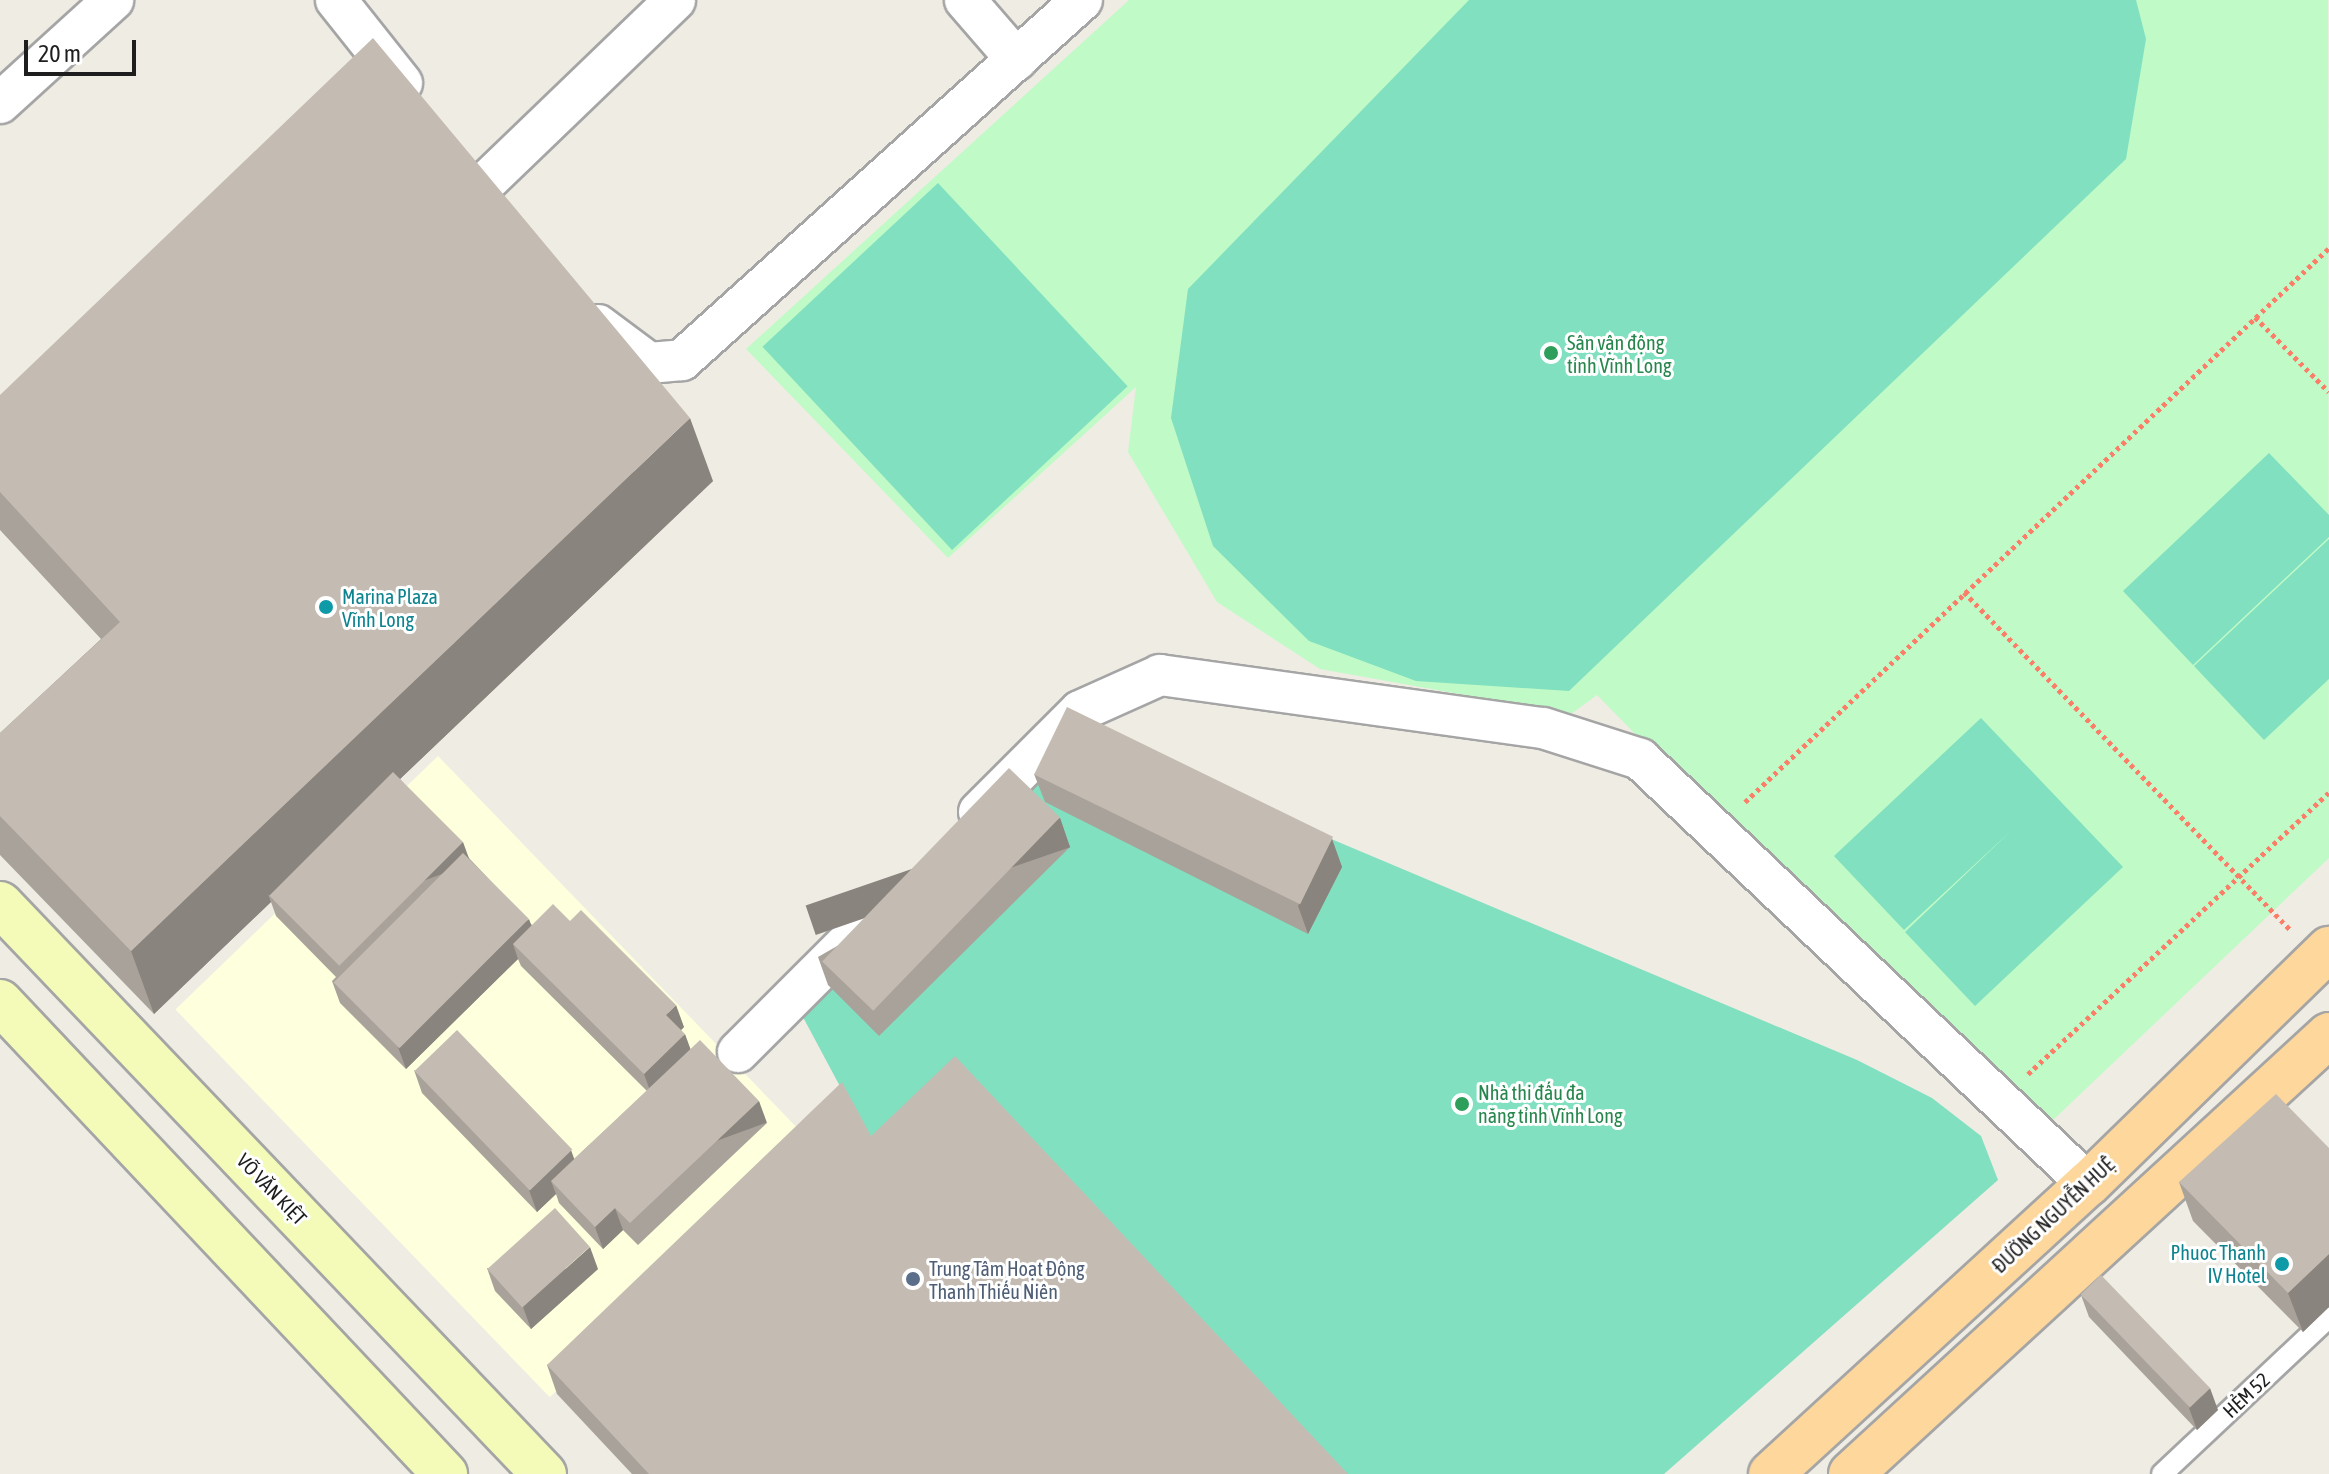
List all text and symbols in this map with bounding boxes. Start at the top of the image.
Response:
scale bar [28,24,140,74]
text: 20 m [38,40,81,67]
place label: Sân vận động tỉnh Vĩnh Long [1567,330,1671,377]
marker: Sân vận động tỉnh Vĩnh Long [1542,344,1560,362]
place label: Marina Plaza Vĩnh Long [342,584,438,631]
marker: Marina Plaza Vĩnh Long [317,598,335,616]
place label: Nhà thi đấu đa năng tỉnh Vĩnh Long [1478,1080,1623,1127]
marker: Nhà thi đấu đa năng tỉnh Vĩnh Long [1453,1095,1471,1113]
street label: VÕ VĂN KIỆT [232,1148,312,1230]
street label: ĐƯỜNG NGUYỄN HUỆ [1987,1152,2119,1278]
place label: Phuoc Thanh IV Hotel [2171,1240,2266,1287]
marker: Phuoc Thanh IV Hotel [2273,1255,2291,1273]
place label: Trung Tâm Hoạt Động Thanh Thiếu Niên [929,1256,1085,1303]
marker: Trung Tâm Hoạt Động Thanh Thiếu Niên [904,1270,922,1288]
street label: HẺM 52 [2218,1367,2274,1423]

